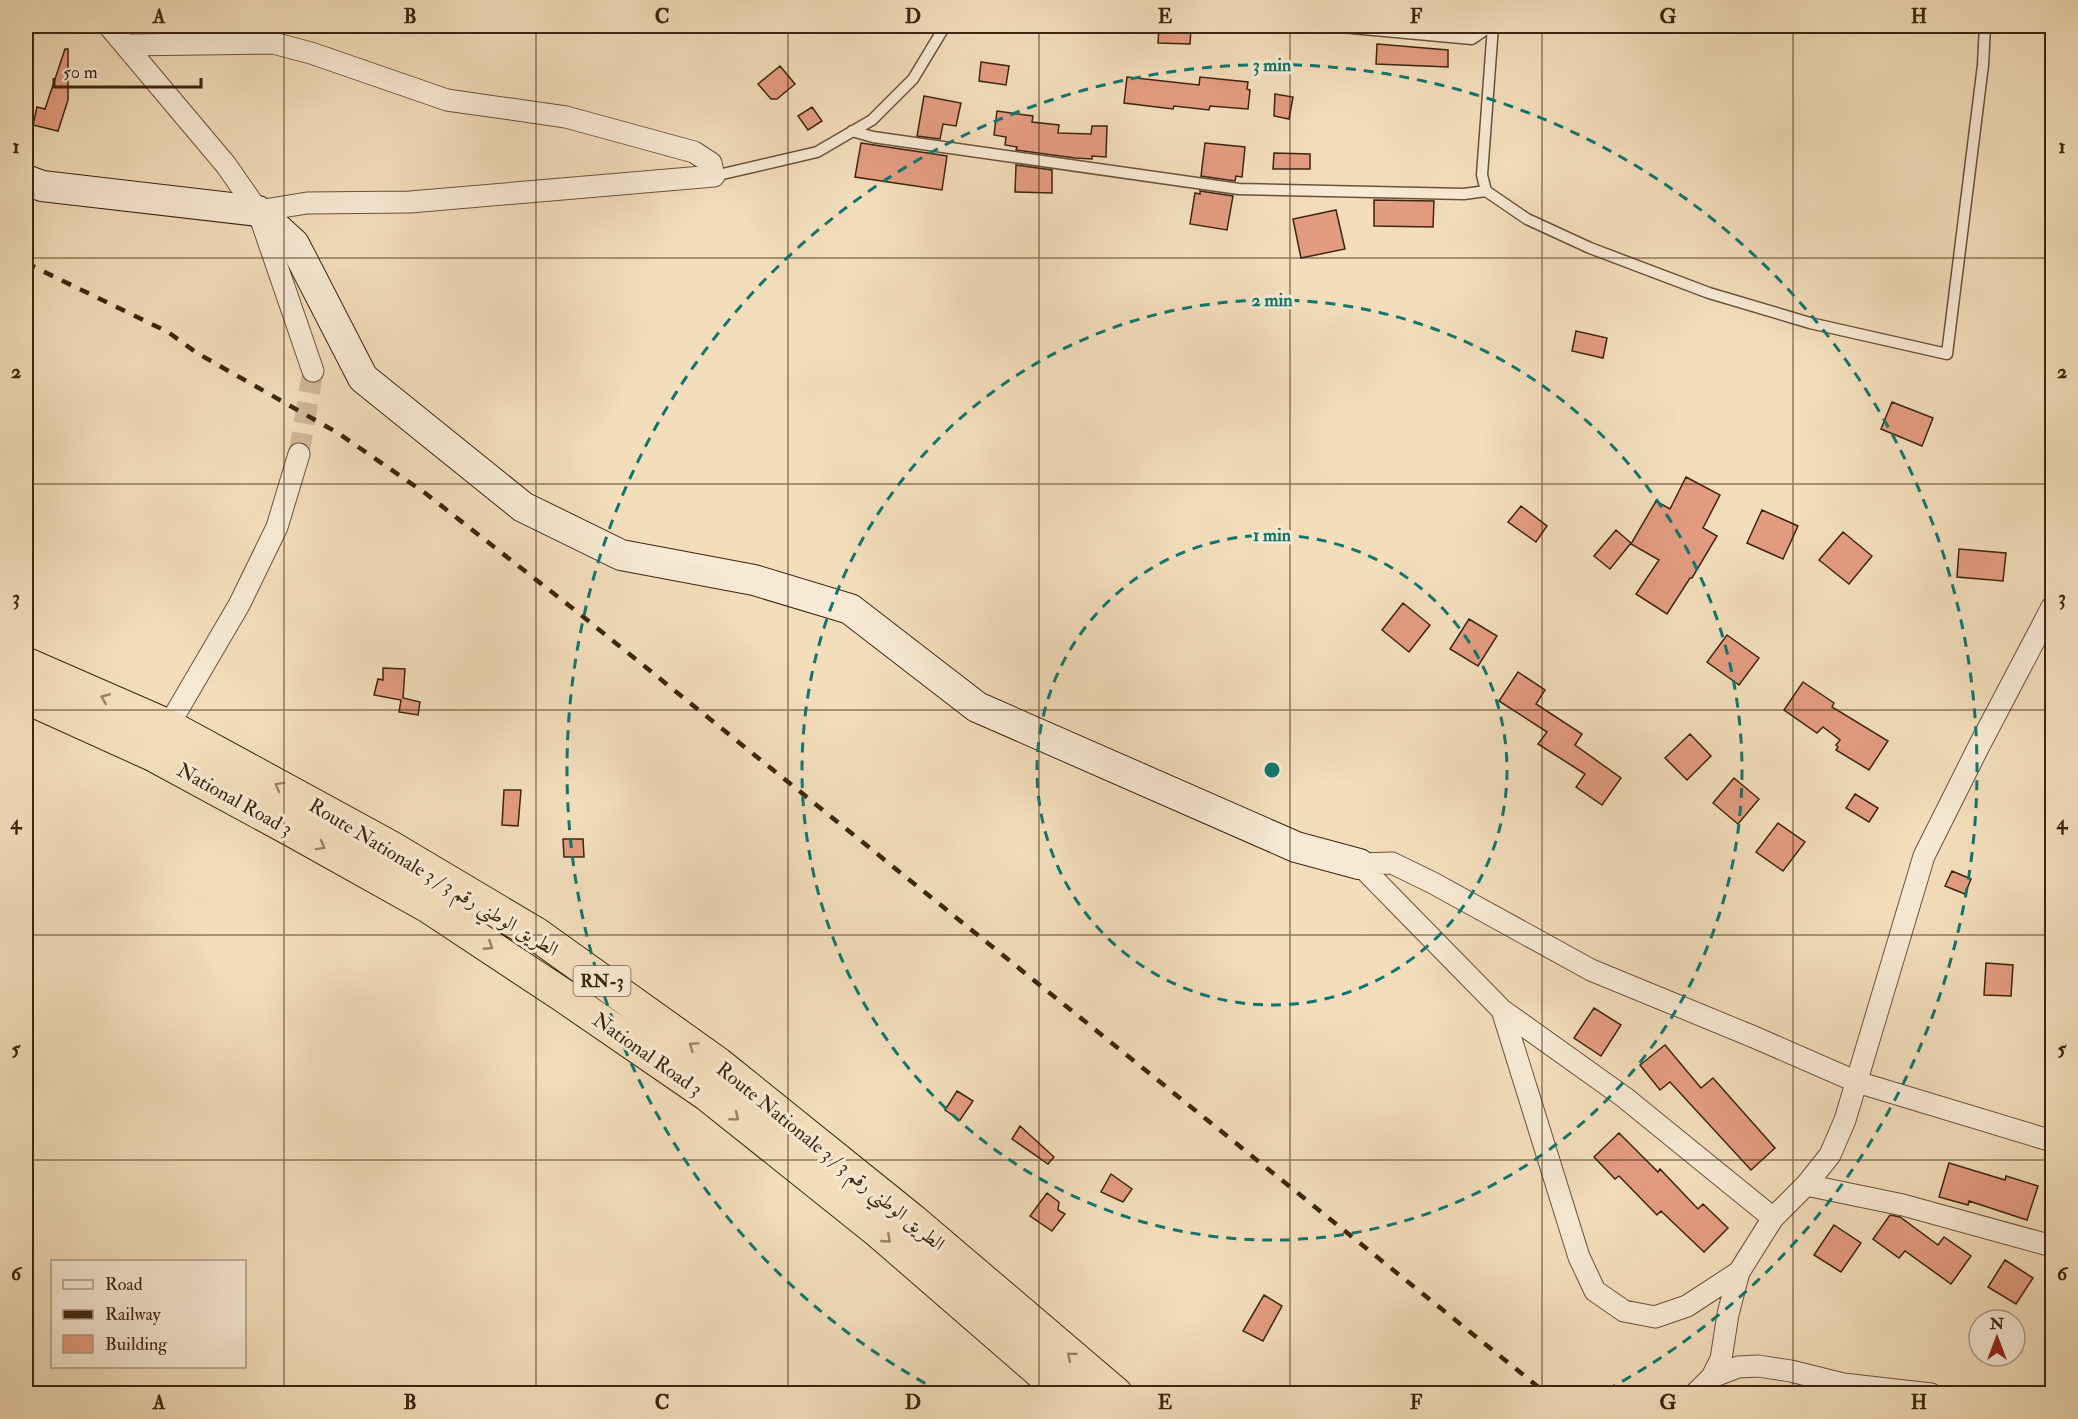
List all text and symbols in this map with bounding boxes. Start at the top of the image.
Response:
text: A [152,4,166,29]
text: B [403,4,417,29]
text: C [655,4,669,29]
text: D [905,4,921,29]
text: E [1158,4,1173,29]
text: F [1410,4,1423,29]
text: G [1660,4,1677,29]
text: H [1911,4,1927,29]
scale bar [54,51,201,89]
text: 3 min [1253,54,1292,77]
text: 50 m [63,61,98,84]
text: 1 [12,134,20,159]
text: 1 [2058,134,2066,159]
text: 2 min [1252,289,1293,312]
text: 2 [11,359,21,384]
text: 2 [2057,359,2067,384]
text: 1 min [1253,524,1292,547]
text: 3 [12,585,20,610]
text: 3 [2058,585,2066,610]
one-way arrow [101,694,112,706]
street label: National Road 3 [172,757,297,842]
centre of rings [1262,760,1282,780]
one-way arrow [275,782,285,793]
street label: Route Nationale 3 / الطريق الوطني رقم 3 [301,793,563,967]
text: 4 [10,810,23,835]
text: 4 [2056,810,2069,835]
one-way arrow [315,839,325,850]
one-way arrow [482,939,493,950]
road number: RN-3 [574,966,630,996]
street label: National Road 3 [588,1007,708,1102]
text: 5 [12,1036,22,1061]
text: 5 [2058,1036,2068,1061]
one-way arrow [688,1042,699,1053]
street label: Route Nationale 3 / الطريق الوطني رقم 3 [708,1056,950,1261]
one-way arrow [728,1109,739,1120]
one-way arrow [880,1231,891,1242]
legend [51,1260,246,1368]
text: 6 [11,1261,23,1286]
text: 6 [2057,1261,2069,1286]
text: Road [105,1273,143,1296]
text: Railway [105,1303,162,1326]
north arrow [1967,1308,2027,1368]
text: N [1989,1314,2005,1334]
text: Building [105,1333,168,1356]
one-way arrow [1067,1352,1078,1363]
text: A [152,1390,166,1415]
text: B [403,1390,417,1415]
text: C [655,1390,669,1415]
text: D [905,1390,921,1415]
text: E [1158,1390,1173,1415]
text: F [1410,1390,1423,1415]
text: G [1660,1390,1677,1415]
text: H [1911,1390,1927,1415]

